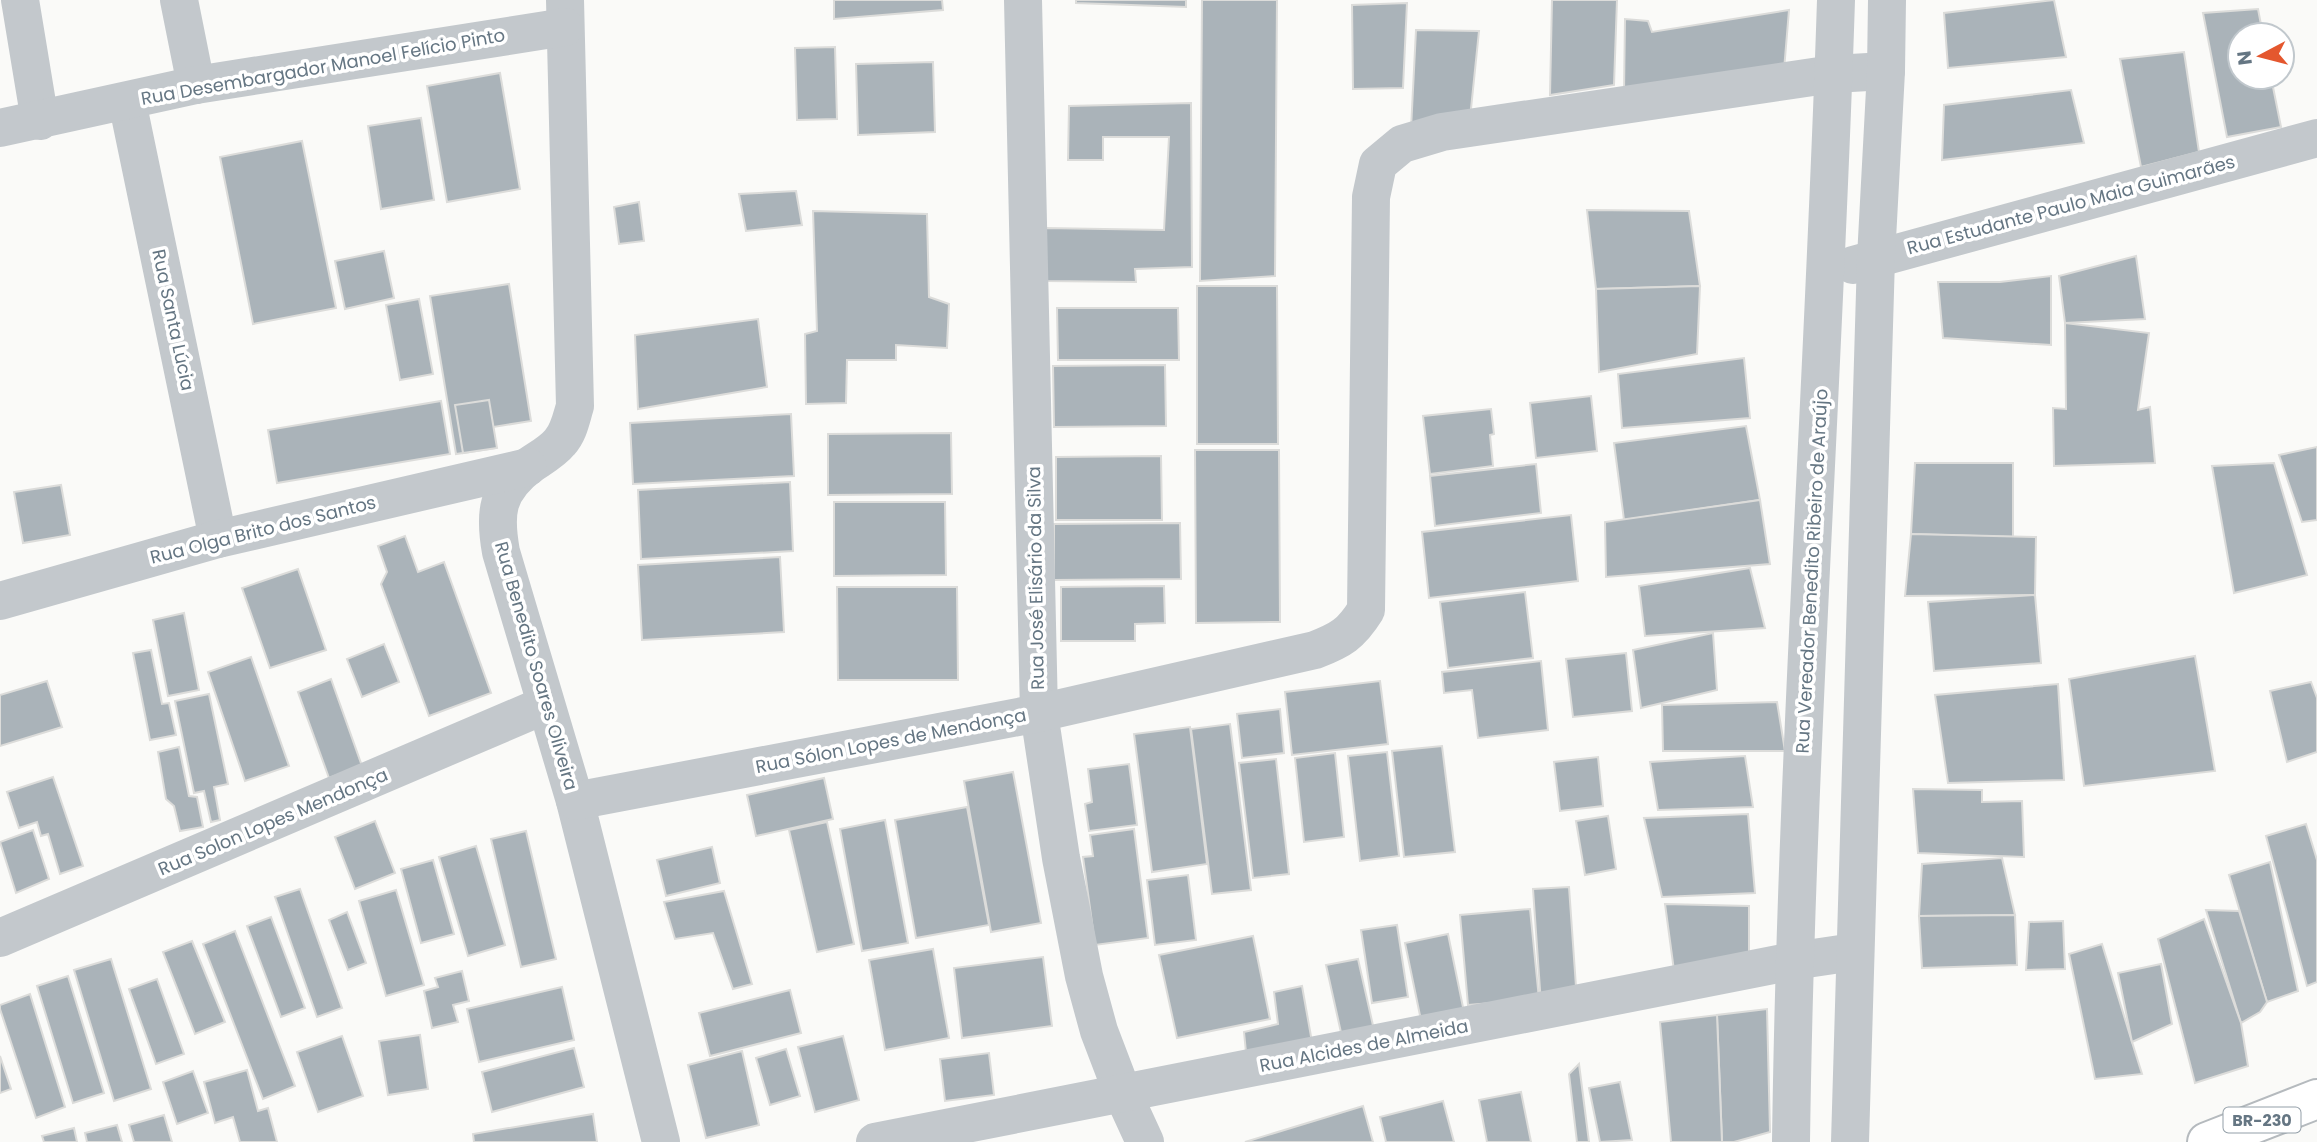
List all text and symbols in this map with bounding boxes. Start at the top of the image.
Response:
north arrow [2226,21,2296,91]
street label: Rua Desembargador Manoel Felício Pinto [139,22,507,111]
text: N [2230,49,2259,67]
street label: Rua Estudante Paulo Maia Guimarães [1904,149,2238,260]
street label: Rua Santa Lúcia [146,247,201,393]
street label: Rua Vereador Benedito Ribeiro de Araújo [1789,388,1834,754]
street label: Rua José Elisário da Silva [1021,466,1050,690]
street label: Rua Olga Brito dos Santos [147,489,378,570]
street label: Rua Benedito Soares Oliveira [489,539,584,793]
street label: Rua Sólon Lopes de Mendonça [753,702,1028,779]
street label: Rua Solon Lopes Mendonça [154,762,391,881]
street label: Rua Alcides de Almeida [1257,1013,1470,1078]
road number: BR-230 [2224,1108,2300,1132]

